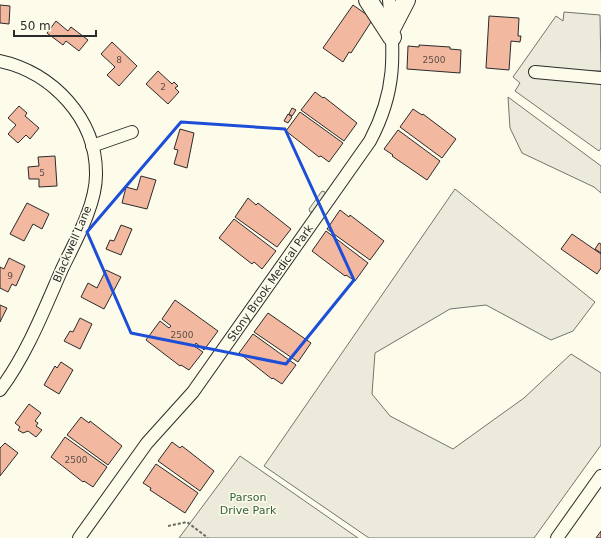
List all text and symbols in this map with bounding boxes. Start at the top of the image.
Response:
scale bar [14,12,96,38]
text: 50 m [20,19,51,33]
house number: 8 [116,55,122,65]
house number: 2500 [423,55,446,65]
house number: 2 [160,82,166,92]
house number: 5 [39,168,45,178]
street label: Blackwell Lane [51,204,95,284]
street label: Stony Brook Medical Park [225,222,316,344]
house number: 9 [7,271,13,281]
house number: 2500 [171,330,194,340]
house number: 2500 [65,455,88,465]
park label: Parson Drive Park [220,491,277,517]

